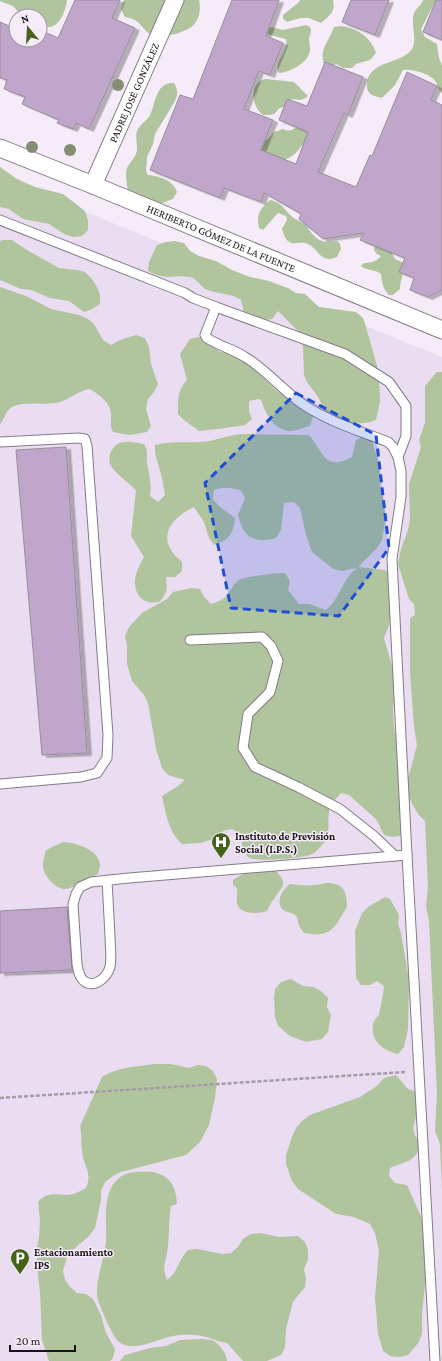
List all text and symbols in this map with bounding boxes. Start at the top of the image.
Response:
north arrow [8,8,48,48]
text: N [19,11,31,25]
street label: PADRE JOSÉ GONZÁLEZ [107,41,161,144]
street label: HERIBERTO GÓMEZ DE LA FUENTE [145,202,297,275]
place label: Instituto de Previsión Social (I.P.S.) [235,830,336,856]
hospital icon: Instituto de Previsión Social (I.P.S.) [210,831,232,859]
place label: Estacionamiento IPS [34,1246,113,1271]
parking icon: Estacionamiento IPS [9,1247,31,1275]
scale bar [10,1327,75,1353]
text: 20 m [16,1334,41,1348]

